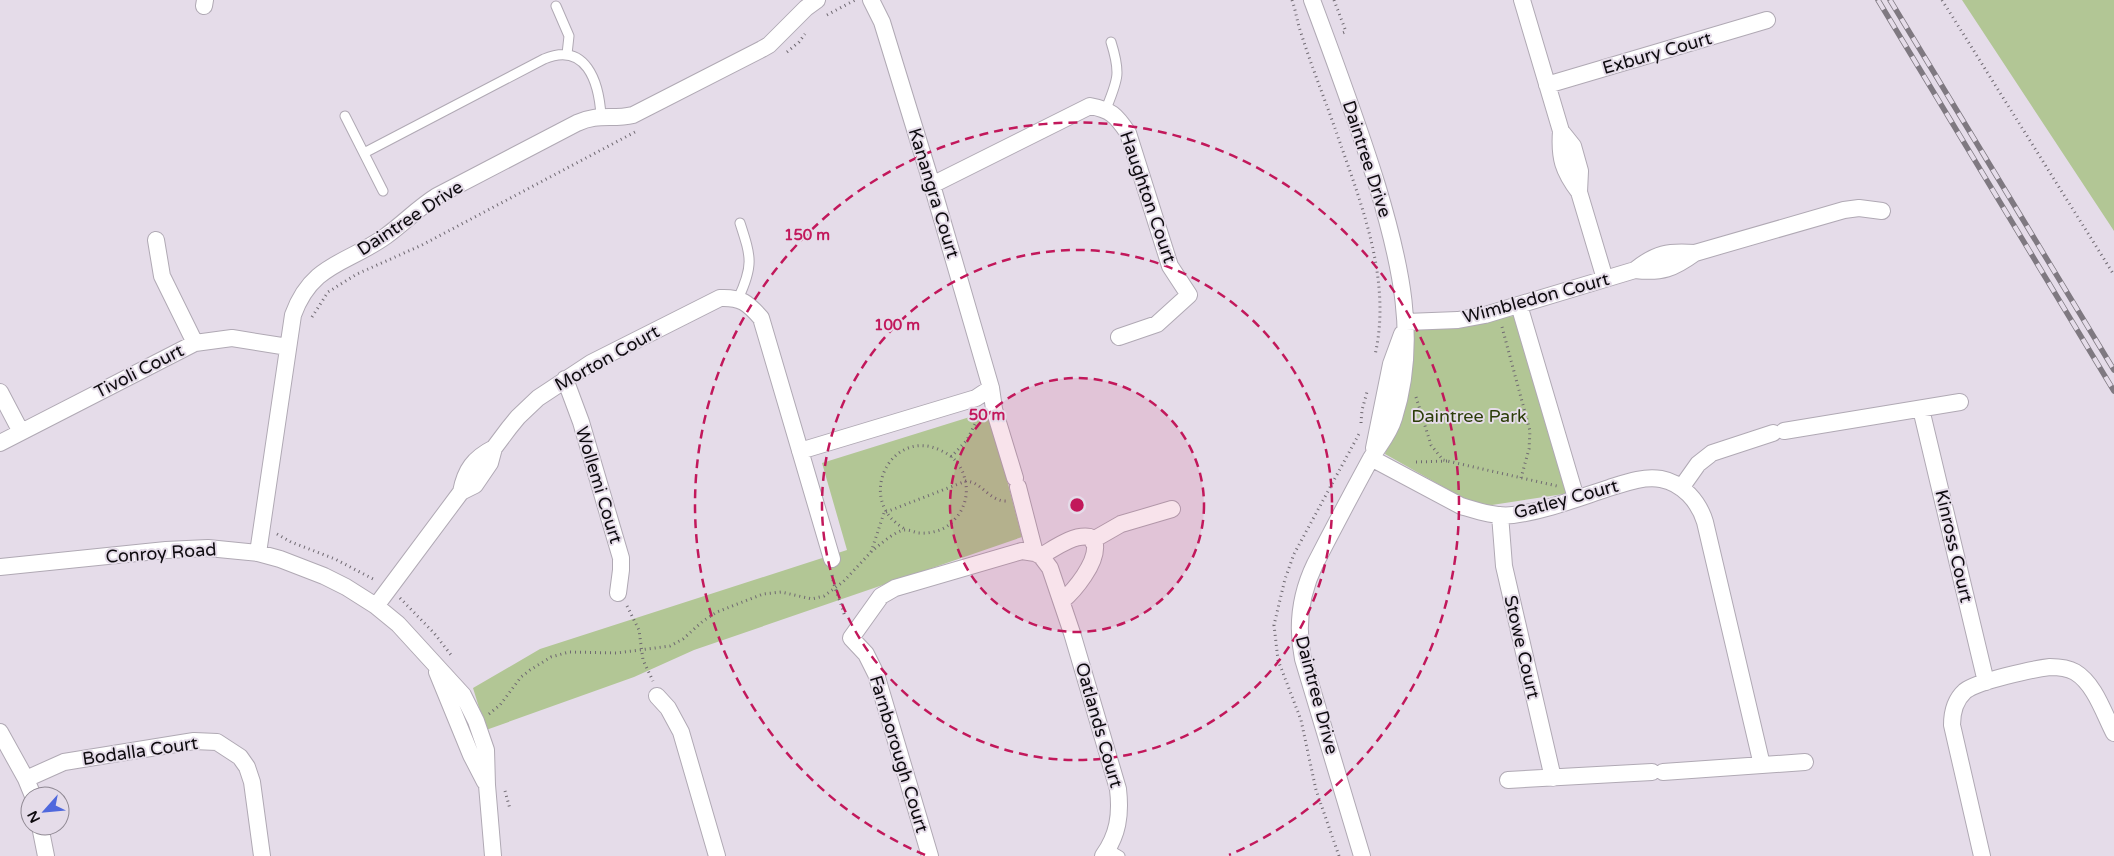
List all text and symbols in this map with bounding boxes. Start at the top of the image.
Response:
street label: Exbury Court [1600,27,1714,79]
street label: Daintree Drive [1338,98,1396,220]
street label: Kanangra Court [904,125,964,261]
street label: Haughton Court [1115,128,1181,266]
street label: Daintree Drive [353,176,467,260]
text: 150 m [784,226,830,244]
street label: Wimbledon Court [1460,268,1612,328]
text: 100 m [874,316,920,334]
street label: Morton Court [551,320,663,396]
street label: Tivoli Court [91,339,187,403]
park label: Daintree Park [1411,405,1527,427]
text: 50 m [969,406,1005,424]
street label: Wollemi Court [571,424,627,546]
street label: Gatley Court [1511,474,1621,524]
street label: Kinross Court [1930,488,1978,605]
centre of rings [1068,496,1086,514]
street label: Conroy Road [105,538,217,568]
street label: Stowe Court [1499,593,1545,701]
street label: Daintree Drive [1291,633,1343,757]
street label: Oatlands Court [1071,660,1127,790]
street label: Farnborough Court [865,673,933,835]
street label: Bodalla Court [81,732,199,770]
north arrow [20,786,70,836]
text: N [24,808,44,826]

